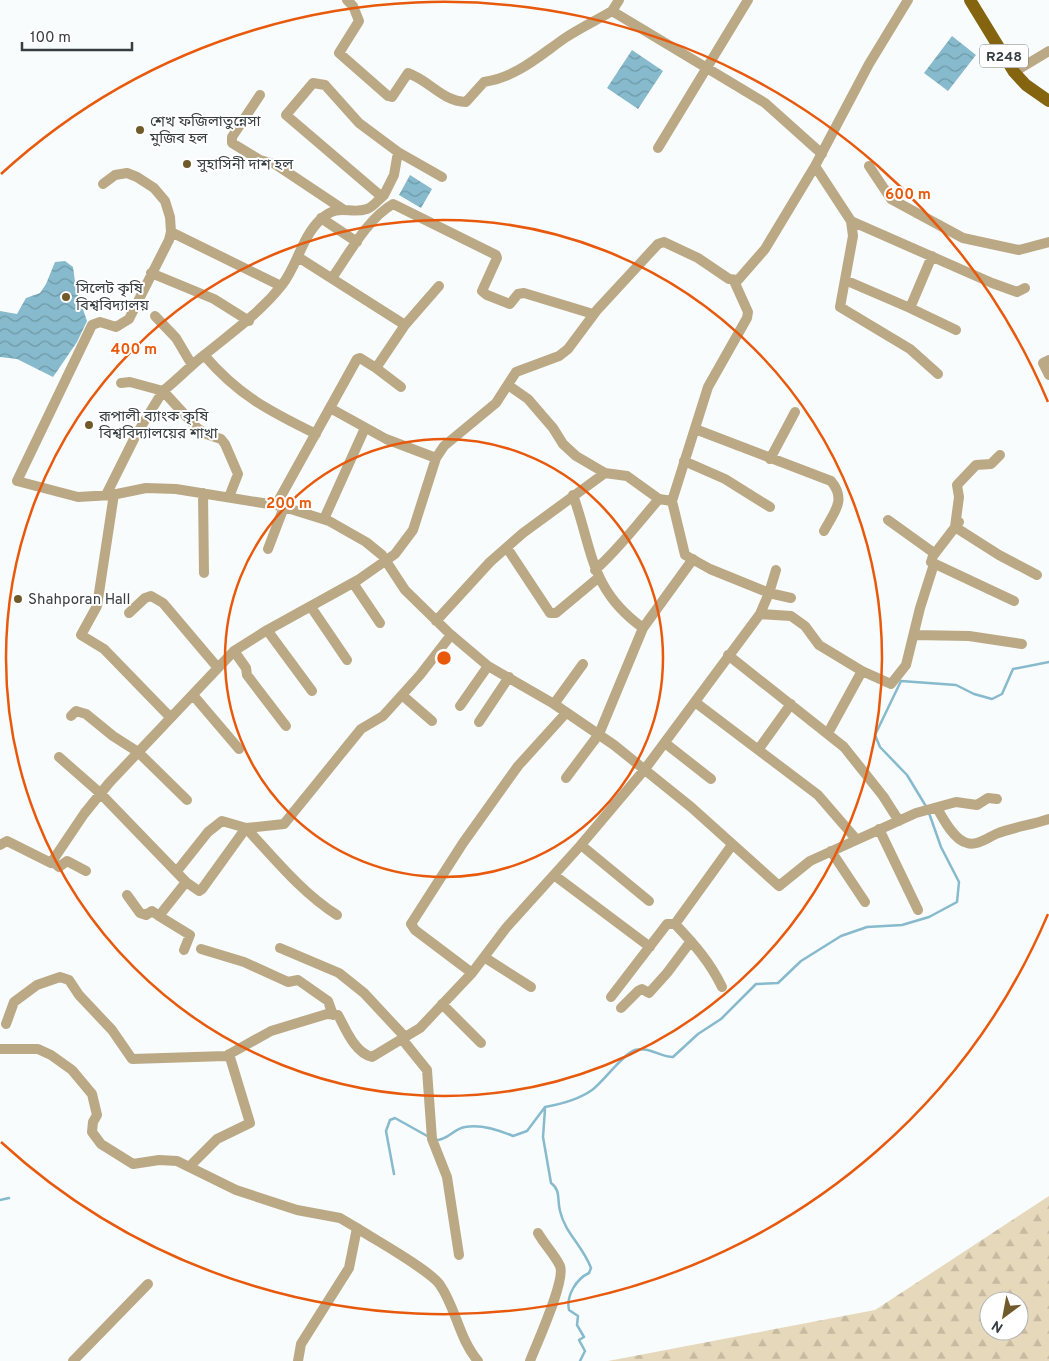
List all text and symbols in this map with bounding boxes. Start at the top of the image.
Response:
scale bar [22,20,132,52]
text: 100 m [30,29,71,48]
road number: R248 [980,44,1028,68]
place label: শেখ ফজিলাতুন্নেসা মুজিব হল [149,113,262,149]
marker: শেখ ফজিলাতুন্নেসা মুজিব হল [134,124,146,136]
place label: সুহাসিনী দাশ হল [196,156,294,175]
marker: সুহাসিনী দাশ হল [181,158,193,170]
text: 600 m [885,186,931,205]
place label: সিলেট কৃষি বিশ্ববিদ্যালয় [75,280,149,316]
marker: সিলেট কৃষি বিশ্ববিদ্যালয় [60,291,72,303]
text: 400 m [111,341,157,360]
place label: রূপালী ব্যাংক কৃষি বিশ্ববিদ্যালয়ের শাখা [98,408,219,444]
marker: রূপালী ব্যাংক কৃষি বিশ্ববিদ্যালয়ের শাখা [83,419,95,431]
text: 200 m [266,495,312,514]
place label: Shahporan Hall [28,591,130,610]
marker: Shahporan Hall [12,593,24,605]
centre of rings [435,649,453,667]
north arrow [979,1291,1029,1341]
text: N [989,1316,1007,1336]

